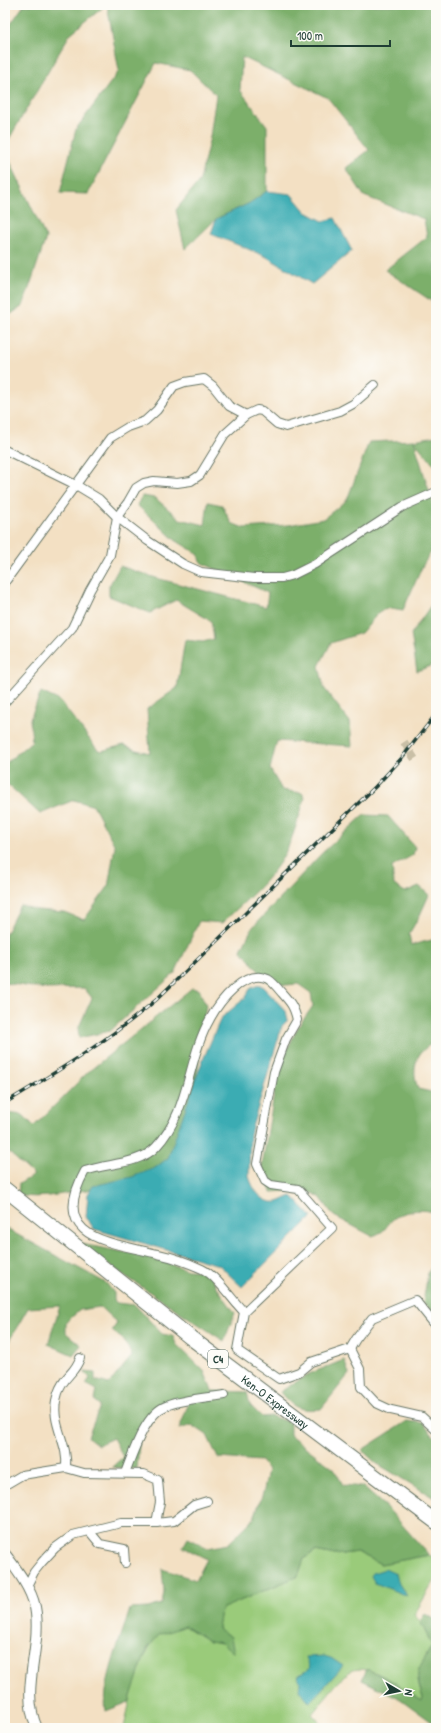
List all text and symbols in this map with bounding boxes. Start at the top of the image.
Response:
scale bar [291,22,390,48]
text: 100 m [297,27,323,44]
road number: C4 [208,1350,228,1368]
street label: Ken-O Expressway [238,1370,313,1432]
north arrow [379,1671,419,1711]
text: N [401,1689,416,1697]

